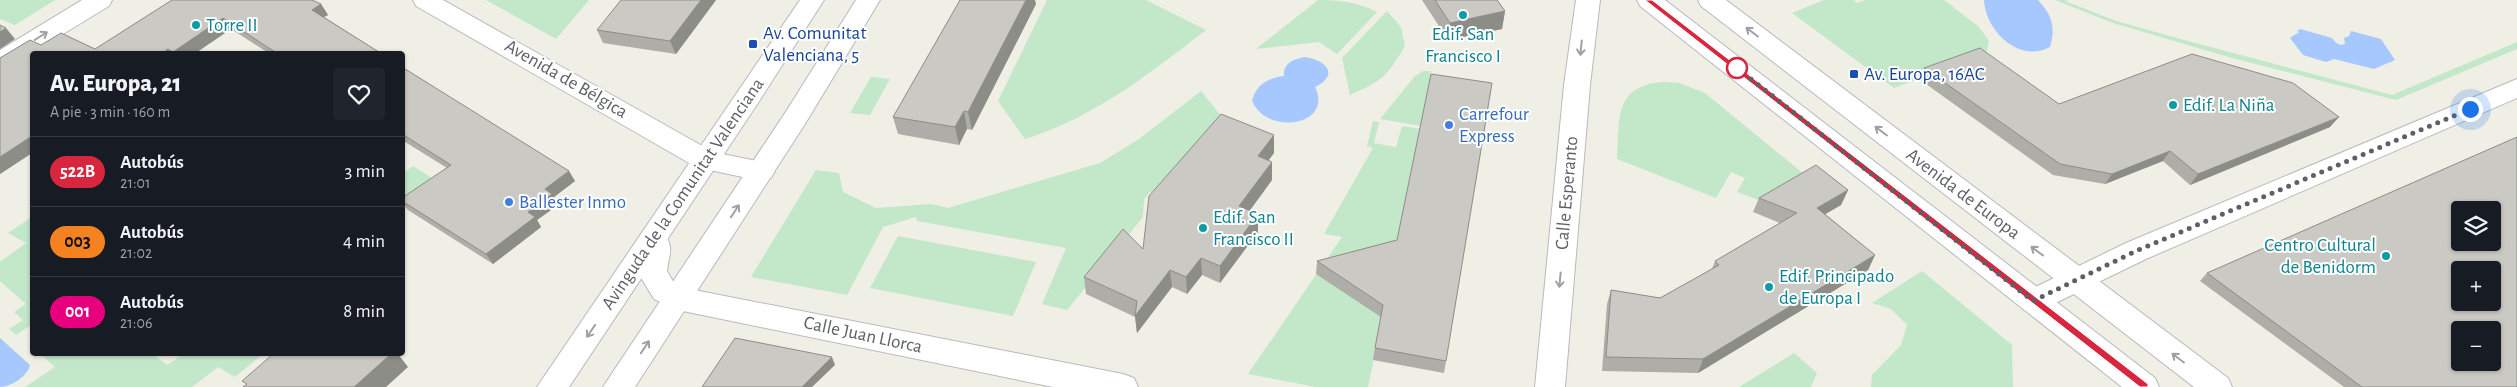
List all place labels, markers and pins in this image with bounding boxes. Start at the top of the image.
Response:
marker: Edif. San Francisco I [1457,9,1469,21]
place label: Torre II [206,16,258,35]
marker: Torre II [190,19,202,31]
place label: Av. Comunitat Valenciana, 5 [763,24,866,65]
place label: Edif. San Francisco I [1425,25,1501,66]
marker: Av. Comunitat Valenciana, 5 [747,38,759,50]
unlabelled marker [1726,57,1748,79]
place label: Av. Europa, 16AC [1864,65,1985,84]
marker: Av. Europa, 16AC [1848,68,1860,80]
place label: Edif. La Niña [2183,96,2275,115]
marker: Edif. La Niña [2167,99,2179,111]
place label: Carrefour Express [1459,105,1529,146]
marker: Carrefour Express [1443,119,1455,131]
place label: Ballester Inmo [519,193,626,212]
marker: Ballester Inmo [503,196,515,208]
place label: Edif. San Francisco II [1213,208,1294,249]
marker: Edif. San Francisco II [1197,222,1209,234]
place label: Centro Cultural de Benidorm [2264,236,2376,277]
marker: Centro Cultural de Benidorm [2380,250,2392,262]
place label: Edif. Principado de Europa I [1779,267,1894,308]
marker: Edif. Principado de Europa I [1763,281,1775,293]

